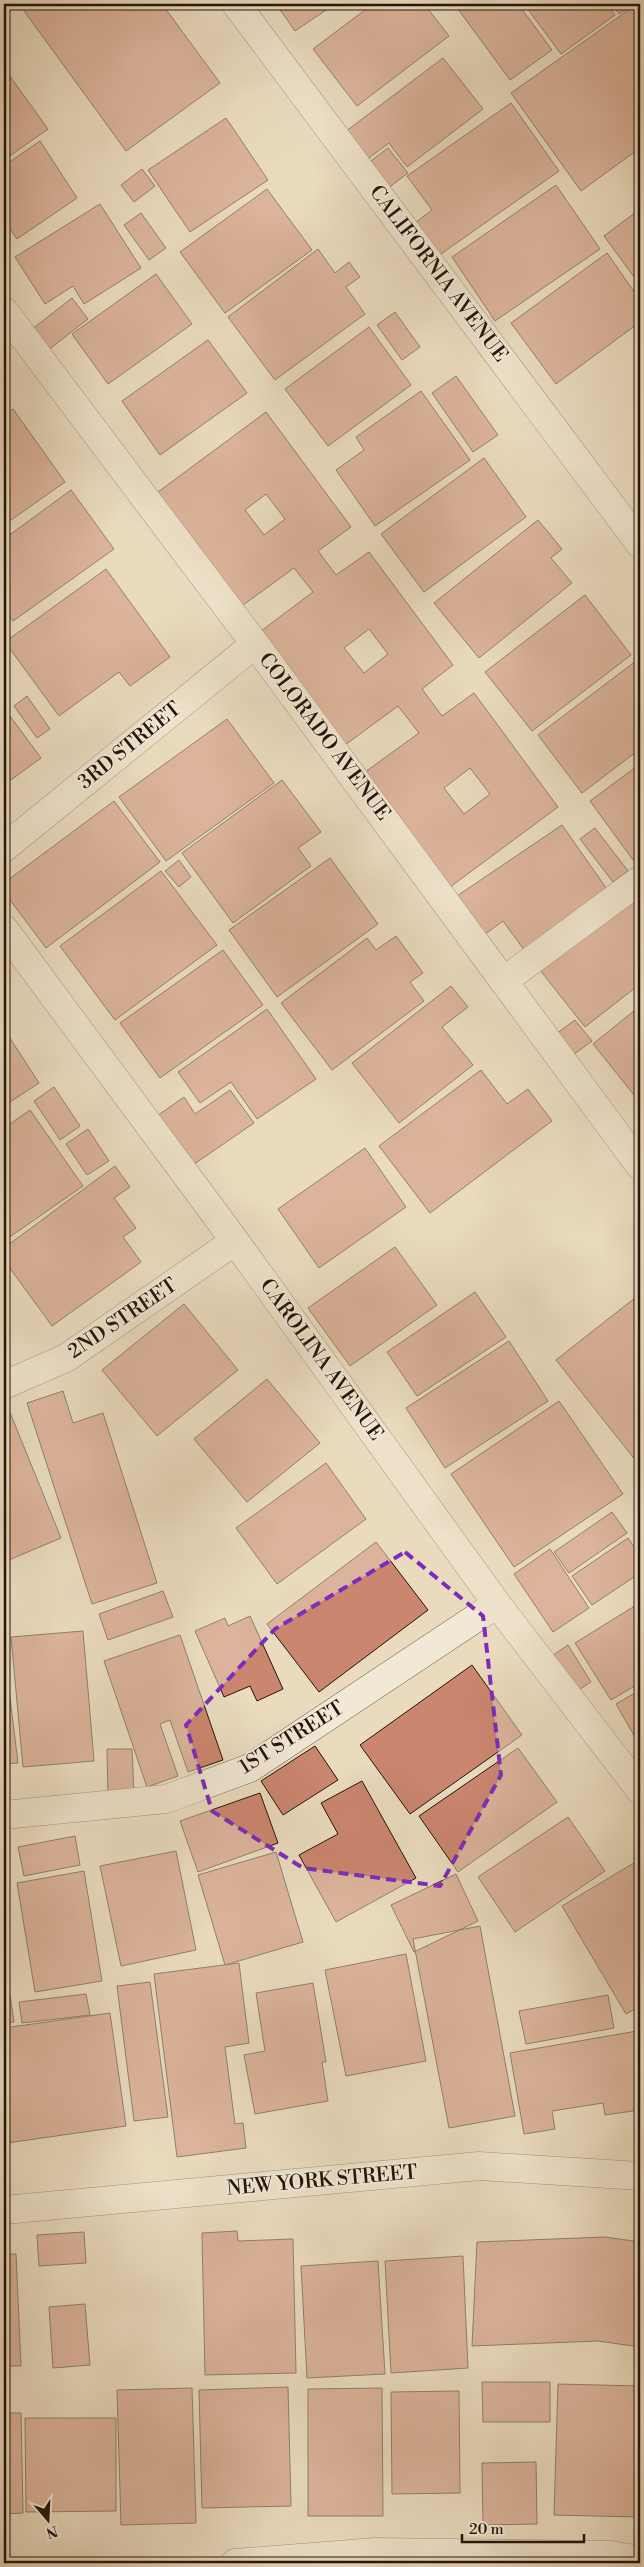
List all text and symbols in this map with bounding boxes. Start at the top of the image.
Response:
street label: CALIFORNIA AVENUE [363,181,513,367]
street label: COLORADO AVENUE [253,648,395,826]
street label: 3RD STREET [73,697,187,795]
street label: 2ND STREET [64,1273,182,1365]
street label: CAROLINA AVENUE [254,1274,388,1446]
street label: 1ST STREET [235,1696,349,1780]
street label: NEW YORK STREET [226,2160,418,2202]
north arrow [22,2494,72,2544]
scale bar [462,2512,584,2544]
text: 20 m [469,2520,504,2539]
text: N [44,2521,60,2542]

